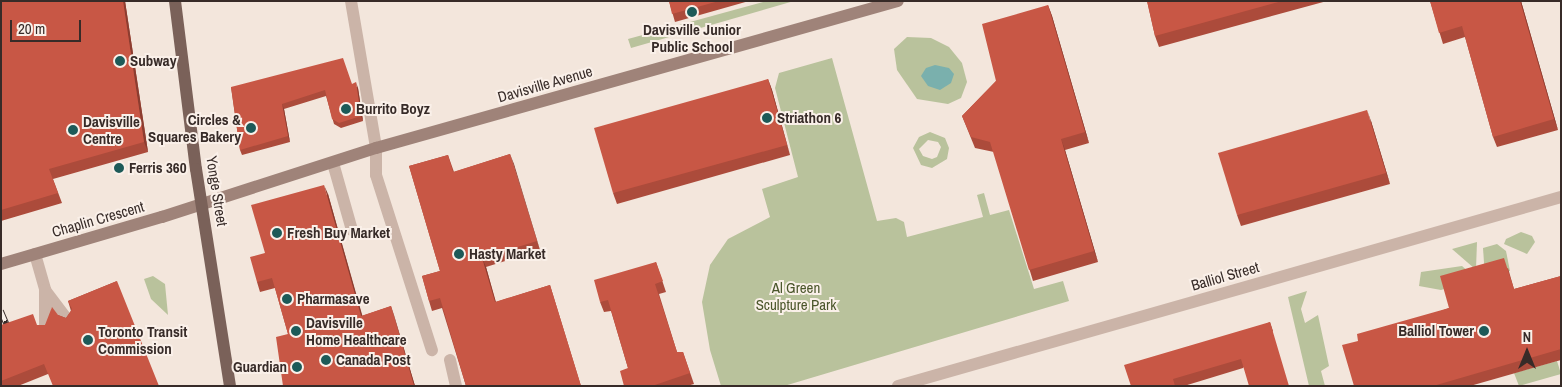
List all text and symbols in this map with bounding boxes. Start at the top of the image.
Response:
marker: Davisville Junior Public School [686,6,698,18]
scale bar [12,10,84,42]
text: 20 m [18,18,45,39]
place label: Davisville Junior Public School [643,20,741,55]
place label: Subway [130,52,176,70]
marker: Subway [114,55,126,67]
street label: Davisville Avenue [495,62,595,106]
place label: Burrito Boyz [356,100,430,118]
marker: Burrito Boyz [340,103,352,115]
place label: Striathon 6 [777,109,841,127]
place label: Circles & Squares Bakery [148,110,241,145]
place label: Davisville Centre [83,112,140,147]
marker: Striathon 6 [761,112,773,124]
marker: Circles & Squares Bakery [245,122,257,134]
marker: Davisville Centre [67,124,79,136]
street label: Yonge Street [203,155,231,227]
place label: Ferris 360 [129,159,187,177]
marker: Ferris 360 [113,162,125,174]
street label: Chaplin Crescent [50,197,146,241]
place label: Fresh Buy Market [287,224,390,242]
marker: Fresh Buy Market [271,227,283,239]
place label: Hasty Market [469,245,546,263]
marker: Hasty Market [453,248,465,260]
street label: Balliol Street [1189,258,1261,294]
park label: Al Green Sculpture Park [756,278,836,313]
place label: Pharmasave [297,290,369,308]
marker: Pharmasave [281,293,293,305]
place label: Davisville Home Healthcare [306,313,406,348]
place label: Toronto Transit Commission [98,322,187,357]
place label: Balliol Tower [1398,322,1474,340]
marker: Davisville Home Healthcare [290,325,302,337]
marker: Balliol Tower [1478,325,1490,337]
north arrow [1502,327,1552,377]
text: N [1523,328,1531,346]
marker: Toronto Transit Commission [82,334,94,346]
place label: Canada Post [336,351,411,369]
marker: Canada Post [320,354,332,366]
place label: Guardian [233,358,287,376]
marker: Guardian [291,361,303,373]

